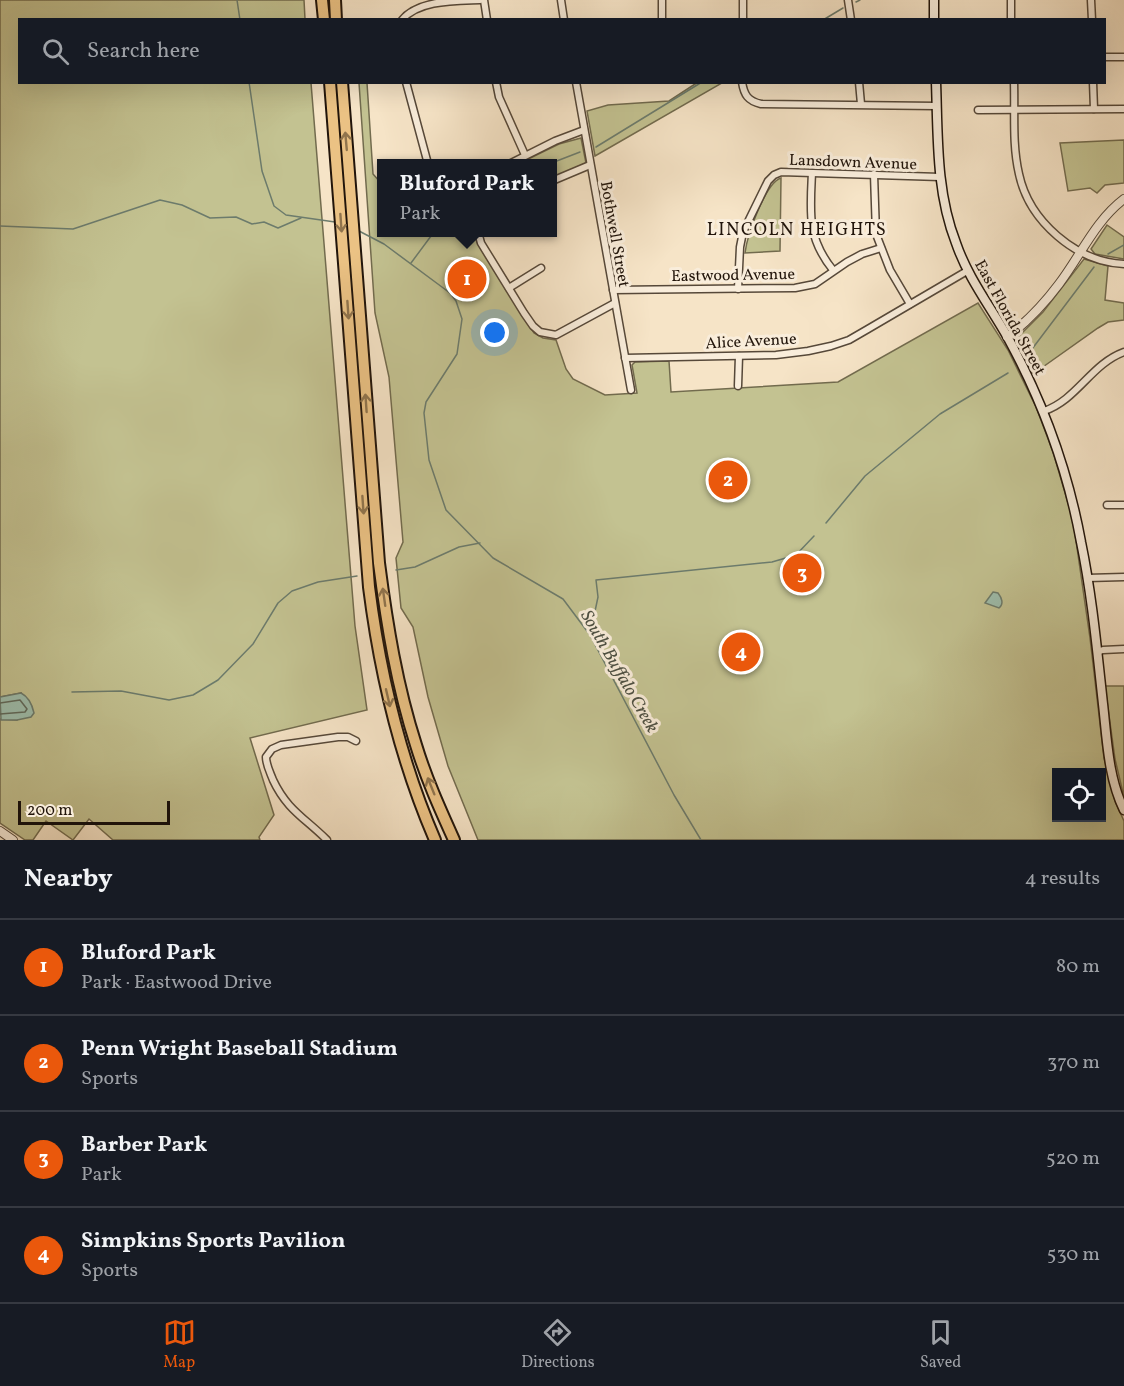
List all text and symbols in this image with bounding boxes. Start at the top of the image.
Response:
search box [18,18,1106,84]
icon: search [39,35,72,68]
text: Search here [87,36,200,67]
one-way arrow [340,131,351,151]
street label: Lansdown Avenue [788,150,917,176]
popup [377,159,557,237]
text: Bluford Park [400,169,534,200]
street label: Bothwell Street [594,179,634,290]
text: Park [400,200,440,228]
one-way arrow [336,213,347,233]
district label: LINCOLN HEIGHTS [707,218,887,243]
pin: 1 [448,256,486,302]
street label: East Florida Street [968,256,1050,380]
street label: Eastwood Avenue [671,264,795,288]
one-way arrow [342,300,353,320]
your location [480,318,509,347]
street label: Alice Avenue [705,329,797,355]
one-way arrow [360,394,371,414]
pin: 2 [708,458,748,502]
one-way arrow [358,494,369,514]
pin: 3 [782,550,822,596]
one-way arrow [378,588,389,608]
water label: South Buffalo Creek [573,606,664,738]
pin: 4 [722,630,760,674]
one-way arrow [382,688,394,707]
map controls [1052,768,1106,822]
button: locate [1052,768,1106,822]
one-way arrow [425,777,436,796]
scale bar [18,798,170,826]
text: 200 m [27,800,72,822]
text: Nearby [24,861,113,897]
text: 4 results [1025,865,1100,893]
text: Bluford Park [81,938,216,969]
text: 1 [39,953,48,981]
text: 80 m [1056,953,1100,981]
text: Park · Eastwood Drive [81,969,272,997]
text: Penn Wright Baseball Stadium [81,1034,398,1065]
text: 2 [38,1049,49,1077]
text: 370 m [1047,1049,1100,1077]
text: Sports [81,1065,138,1093]
text: Barber Park [81,1130,207,1161]
text: 3 [38,1145,49,1173]
text: 520 m [1046,1145,1100,1173]
text: Park [81,1161,122,1189]
text: Simpkins Sports Pavilion [81,1226,345,1257]
text: 4 [37,1241,50,1269]
text: 530 m [1047,1241,1100,1269]
text: Sports [81,1257,138,1285]
tab: Map [163,1316,196,1374]
tab: Directions [521,1316,595,1374]
tab: Saved [920,1316,961,1374]

